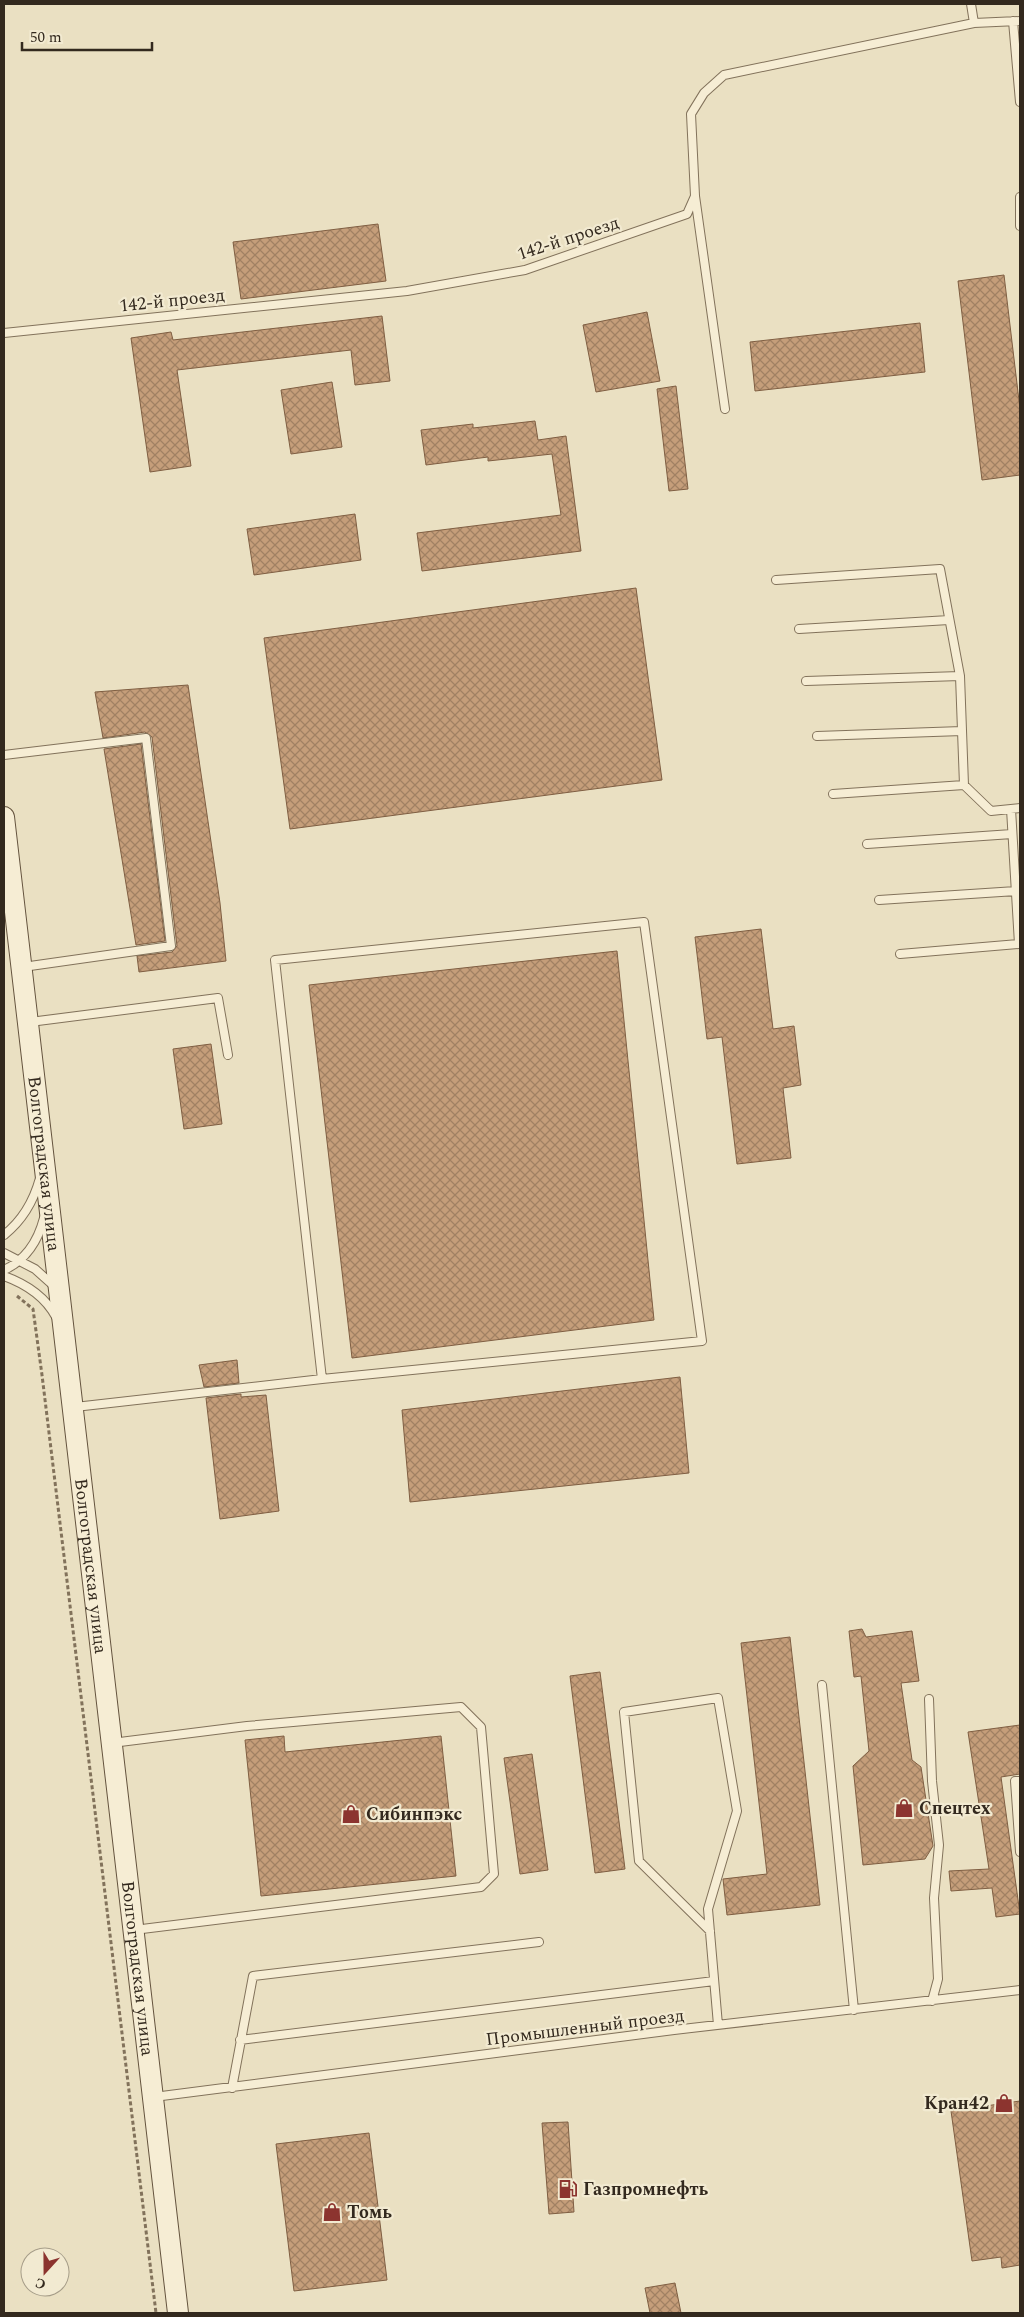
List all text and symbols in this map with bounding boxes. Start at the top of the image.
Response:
scale bar [22,20,152,52]
text: 50 m [30,26,62,49]
street label: 142-й проезд [514,209,623,268]
street label: 142-й проезд [118,282,226,319]
street label: Волгоградская улица [20,1075,67,1253]
street label: Волгоградская улица [67,1477,114,1655]
place label: Спецтех [919,1795,991,1822]
shop icon: Спецтех [893,1797,915,1819]
place label: Сибинпэкс [366,1801,463,1828]
shop icon: Сибинпэкс [340,1803,362,1825]
street label: Волгоградская улица [114,1879,161,2058]
street label: Промышленный проезд [484,2002,686,2053]
place label: Кран42 [924,2090,989,2117]
shop icon: Кран42 [993,2092,1015,2114]
place label: Газпромнефть [583,2176,709,2203]
fuel station icon: Газпромнефть [557,2178,579,2200]
place label: Томь [347,2199,392,2226]
shop icon: Томь [321,2201,343,2223]
north arrow [20,2247,70,2297]
text: С [32,2272,49,2295]

